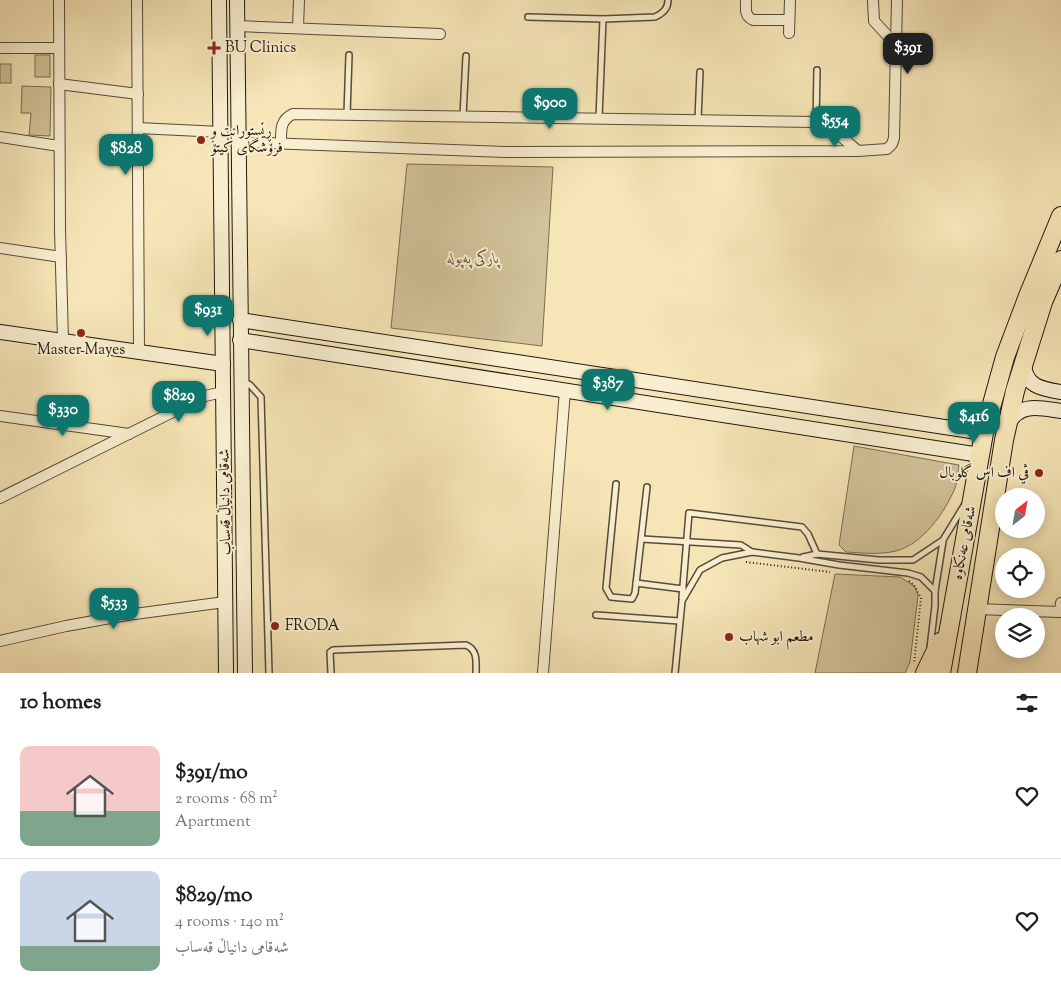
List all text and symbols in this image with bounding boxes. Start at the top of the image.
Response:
pin: $391 [878,32,938,75]
text: $391 [894,37,922,60]
place label: BU Clinics [225,38,296,59]
marker: BU Clinics [207,41,221,55]
pin: $900 [520,88,580,130]
text: $900 [533,92,567,115]
pin: $554 [805,106,865,148]
text: $554 [821,110,849,133]
place label: ڕێستورانت و فرۆشگای کیتۆ [209,121,283,159]
pin: $828 [96,134,156,176]
marker: ڕێستورانت و فرۆشگای کیتۆ [195,134,207,146]
text: $828 [110,138,142,161]
park label: پارکی پەپولە [447,248,501,270]
pin: $931 [178,294,238,337]
text: $931 [194,299,222,322]
marker: Master Mayes [75,327,87,339]
place label: Master Mayes [37,340,125,361]
pin: $387 [578,368,638,411]
text: $387 [592,373,624,396]
pin: $829 [149,380,209,423]
text: $829 [163,385,195,408]
pin: $330 [33,394,93,437]
text: $330 [48,399,78,422]
pin: $416 [944,402,1004,444]
text: $416 [959,406,989,429]
street label: شەقامی دانیاڵ قەساب [215,449,237,555]
place label: ڤي اف اس گلوبال [939,463,1029,484]
marker: ڤي اف اس گلوبال [1033,467,1045,479]
north arrow [995,488,1045,538]
map controls [995,488,1045,658]
street label: شەقامی عەنکاوە [948,504,982,582]
button: locate [995,548,1045,598]
pin: $533 [84,588,144,630]
text: $533 [101,592,127,615]
button: layers [995,608,1045,658]
place label: FRODA [285,616,340,637]
marker: FRODA [269,620,281,632]
place label: مطعم ابو شهاب [739,627,813,650]
marker: مطعم ابو شهاب [723,631,735,643]
text: 10 homes [20,688,101,718]
icon: filters [1013,689,1041,717]
text: $391/mo [175,758,248,788]
icon: home [60,766,120,826]
icon: heart [1013,782,1041,810]
text: 2 rooms · 68 m² [175,788,278,811]
text: Apartment [175,811,251,834]
text: $829/mo [175,881,252,911]
icon: home [60,891,120,951]
icon: heart [1013,907,1041,935]
text: 4 rooms · 140 m² [175,911,284,934]
text: شەقامی دانیاڵ قەساب [175,937,289,960]

